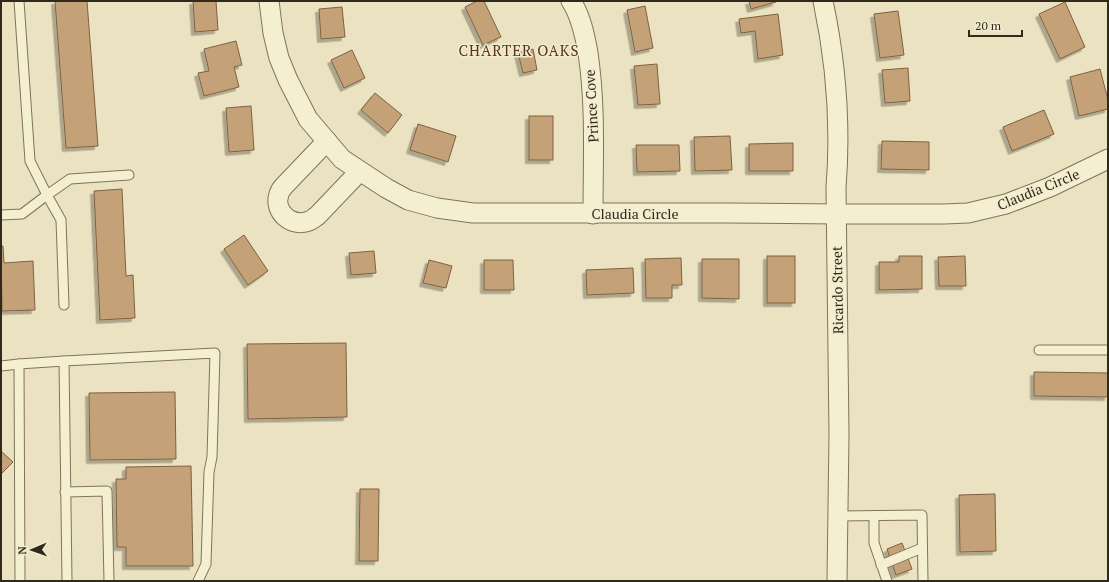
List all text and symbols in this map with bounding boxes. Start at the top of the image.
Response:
scale bar [969,12,1022,38]
text: 20 m [975,18,1002,33]
district label: CHARTER OAKS [458,40,580,60]
street label: Prince Cove [580,69,602,143]
street label: Claudia Circle [994,164,1082,214]
street label: Claudia Circle [591,204,679,223]
street label: Ricardo Street [827,245,847,334]
north arrow [12,530,52,570]
text: N [15,545,29,555]

